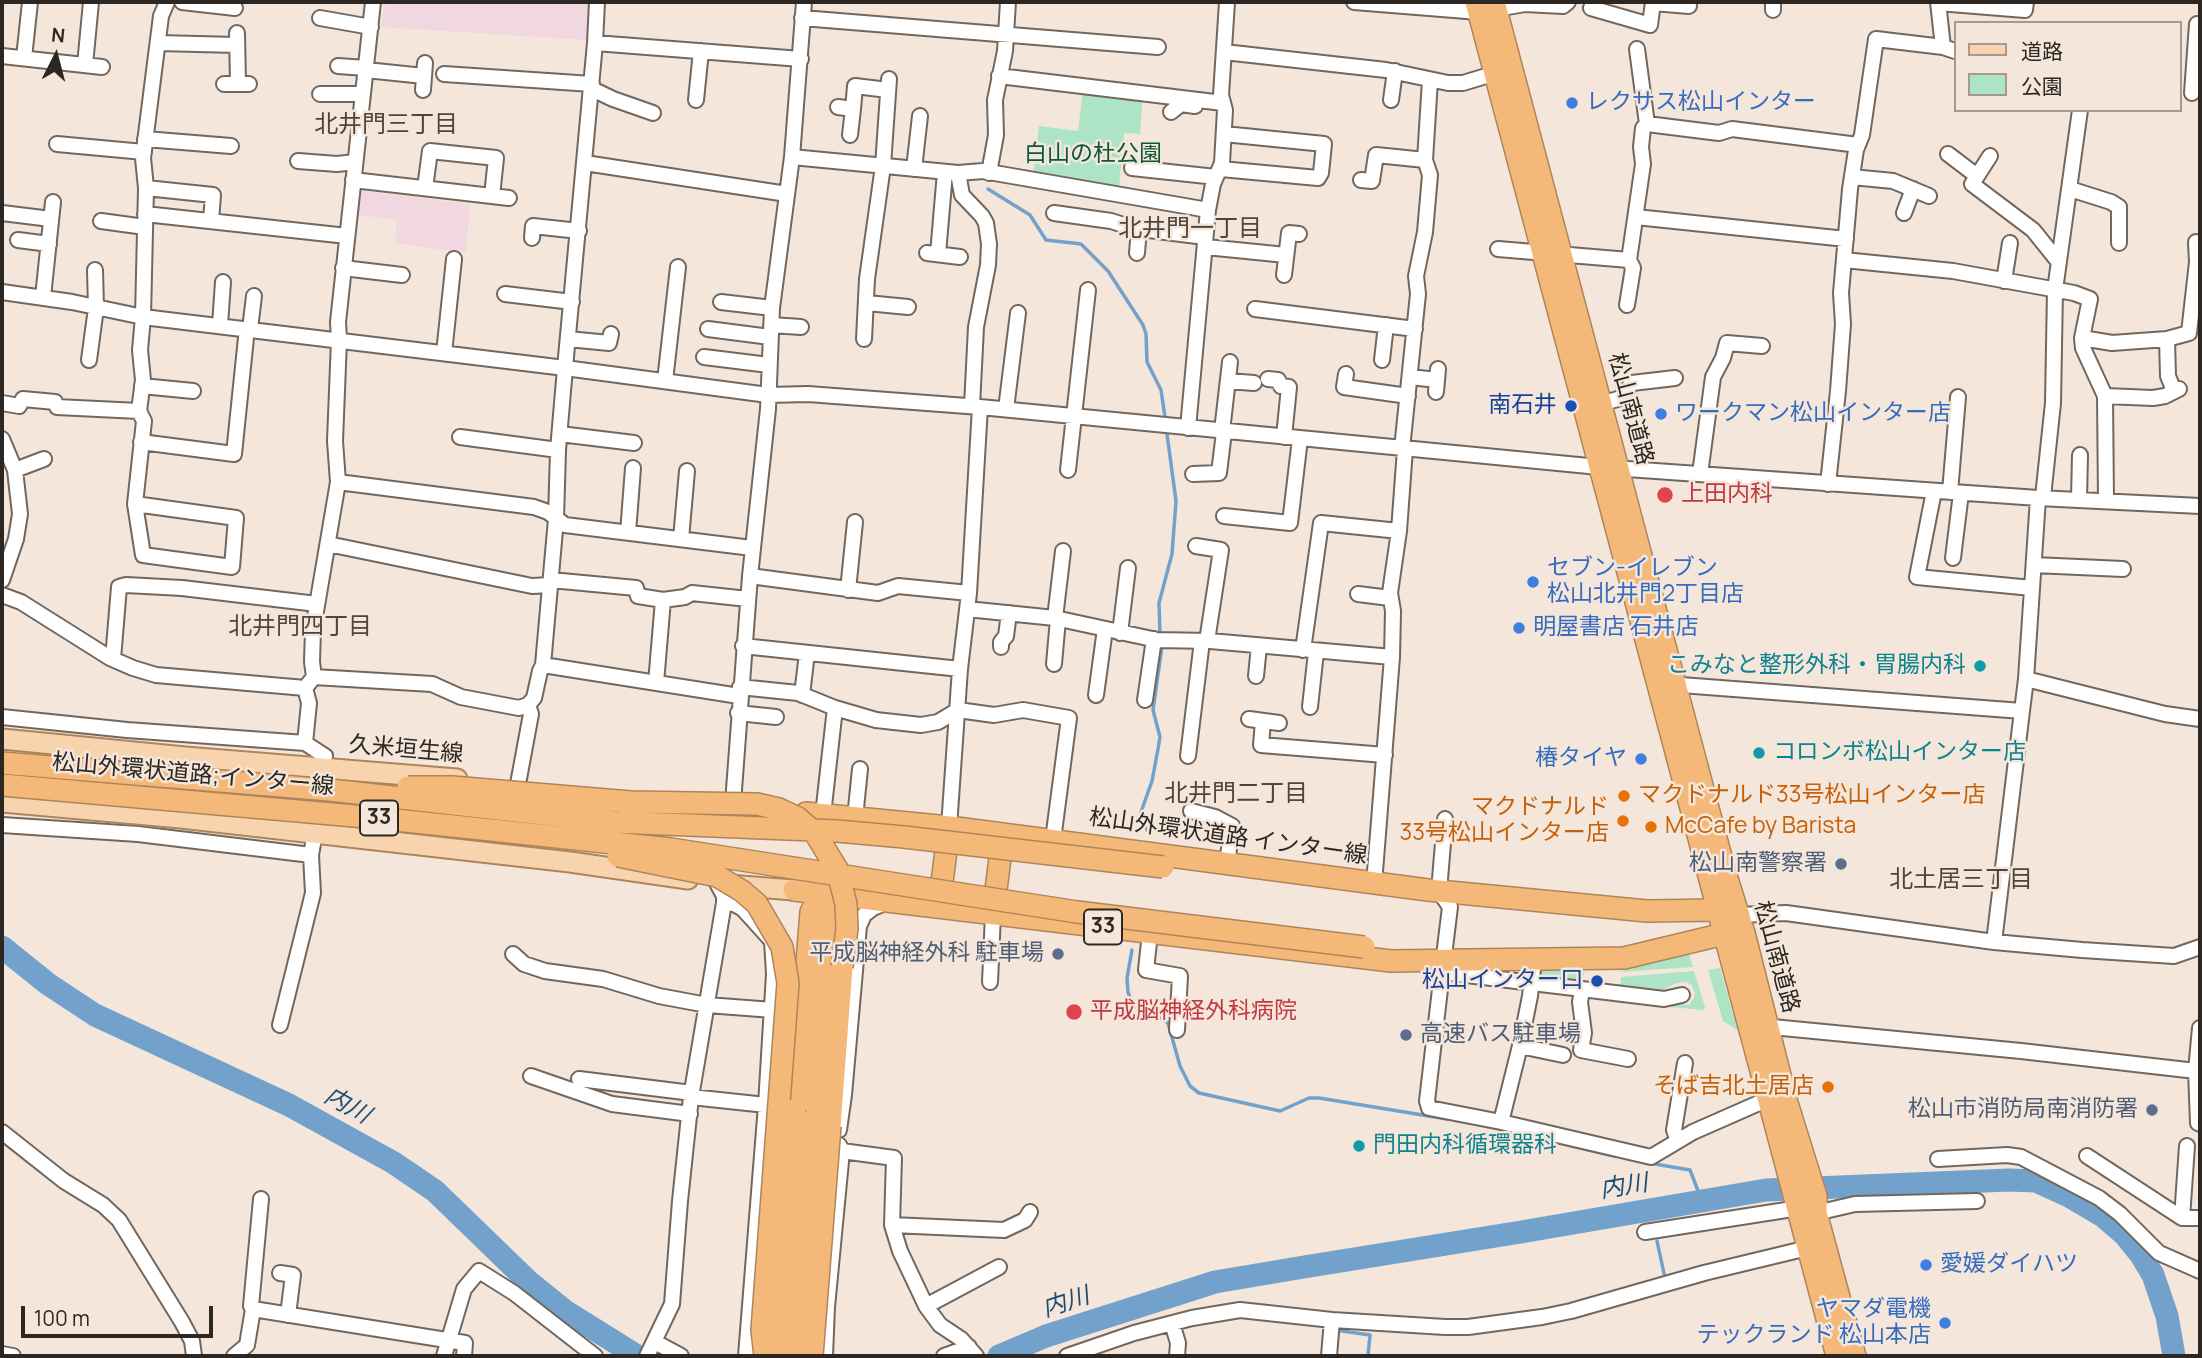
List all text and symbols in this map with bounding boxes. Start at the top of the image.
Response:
north arrow [21,21,91,91]
text: N [50,21,66,49]
legend [1954,21,2181,112]
text: 道路 [2021,37,2063,65]
text: 公園 [2021,72,2063,100]
place label: レクサス松山インター [1586,89,1816,117]
marker: レクサス松山インター [1564,95,1580,111]
district label: 北井門三丁目 [314,111,458,139]
park label: 白山の杜公園 [1024,141,1162,169]
district label: 北井門一丁目 [1118,215,1262,243]
street label: 松山南道路 [1602,350,1658,468]
place label: 南石井 [1488,392,1557,420]
marker: 南石井 [1563,398,1579,414]
place label: ワークマン松山インター店 [1675,400,1951,428]
marker: ワークマン松山インター店 [1653,406,1669,422]
place label: 上田内科 [1681,481,1773,509]
marker: 上田内科 [1655,485,1675,505]
place label: セブン-イレブン 松山北井門2丁目店 [1547,555,1744,609]
marker: セブン-イレブン 松山北井門2丁目店 [1525,574,1541,590]
district label: 北井門四丁目 [228,613,372,641]
place label: 明屋書店 石井店 [1533,614,1699,642]
marker: 明屋書店 石井店 [1511,620,1527,636]
place label: こみなと整形外科・胃腸内科 [1667,652,1966,680]
marker: こみなと整形外科・胃腸内科 [1972,658,1988,674]
street label: 久米垣生線 [348,731,464,769]
place label: コロンボ松山インター店 [1773,739,2026,767]
place label: 椿タイヤ [1535,745,1627,773]
marker: コロンボ松山インター店 [1751,745,1767,761]
street label: 松山外環状道路;インター線 [51,749,335,801]
marker: 椿タイヤ [1633,751,1649,767]
district label: 北井門二丁目 [1164,780,1308,808]
place label: マクドナルド33号松山インター店 [1638,782,1985,810]
marker: マクドナルド33号松山インター店 [1616,788,1632,804]
place label: マクドナルド 33号松山インター店 [1400,794,1609,848]
road number: 33 [360,800,398,836]
street label: 松山外環状道路 インター線 [1087,804,1369,870]
marker: マクドナルド 33号松山インター店 [1615,813,1631,829]
place label: McCafe by Barista [1665,813,1856,841]
marker: McCafe by Barista [1643,819,1659,835]
place label: 松山南警察署 [1689,850,1827,878]
marker: 松山南警察署 [1833,856,1849,872]
district label: 北土居三丁目 [1889,866,2033,894]
street label: 松山南道路 [1748,898,1804,1016]
road number: 33 [1084,909,1122,944]
place label: 平成脳神経外科 駐車場 [809,940,1044,968]
marker: 平成脳神経外科 駐車場 [1050,946,1066,962]
place label: 松山インター口 [1422,967,1583,995]
marker: 松山インター口 [1589,973,1605,989]
place label: 平成脳神経外科病院 [1090,998,1297,1026]
marker: 平成脳神経外科病院 [1064,1002,1084,1022]
place label: 高速バス駐車場 [1420,1021,1581,1049]
marker: 高速バス駐車場 [1398,1027,1414,1043]
place label: そば吉北土居店 [1653,1073,1814,1101]
marker: そば吉北土居店 [1820,1079,1836,1095]
water label: 内川 [319,1082,375,1130]
place label: 松山市消防局南消防署 [1908,1096,2138,1124]
marker: 松山市消防局南消防署 [2144,1102,2160,1118]
place label: 門田内科循環器科 [1373,1132,1557,1160]
marker: 門田内科循環器科 [1351,1138,1367,1154]
water label: 内川 [1598,1169,1650,1205]
place label: 愛媛ダイハツ [1940,1251,2078,1279]
marker: 愛媛ダイハツ [1918,1257,1934,1273]
water label: 内川 [1039,1282,1093,1324]
scale bar [24,1292,217,1336]
place label: ヤマダ電機 テックランド 松山本店 [1696,1296,1931,1350]
text: 100 m [34,1304,90,1332]
marker: ヤマダ電機 テックランド 松山本店 [1937,1315,1953,1331]

